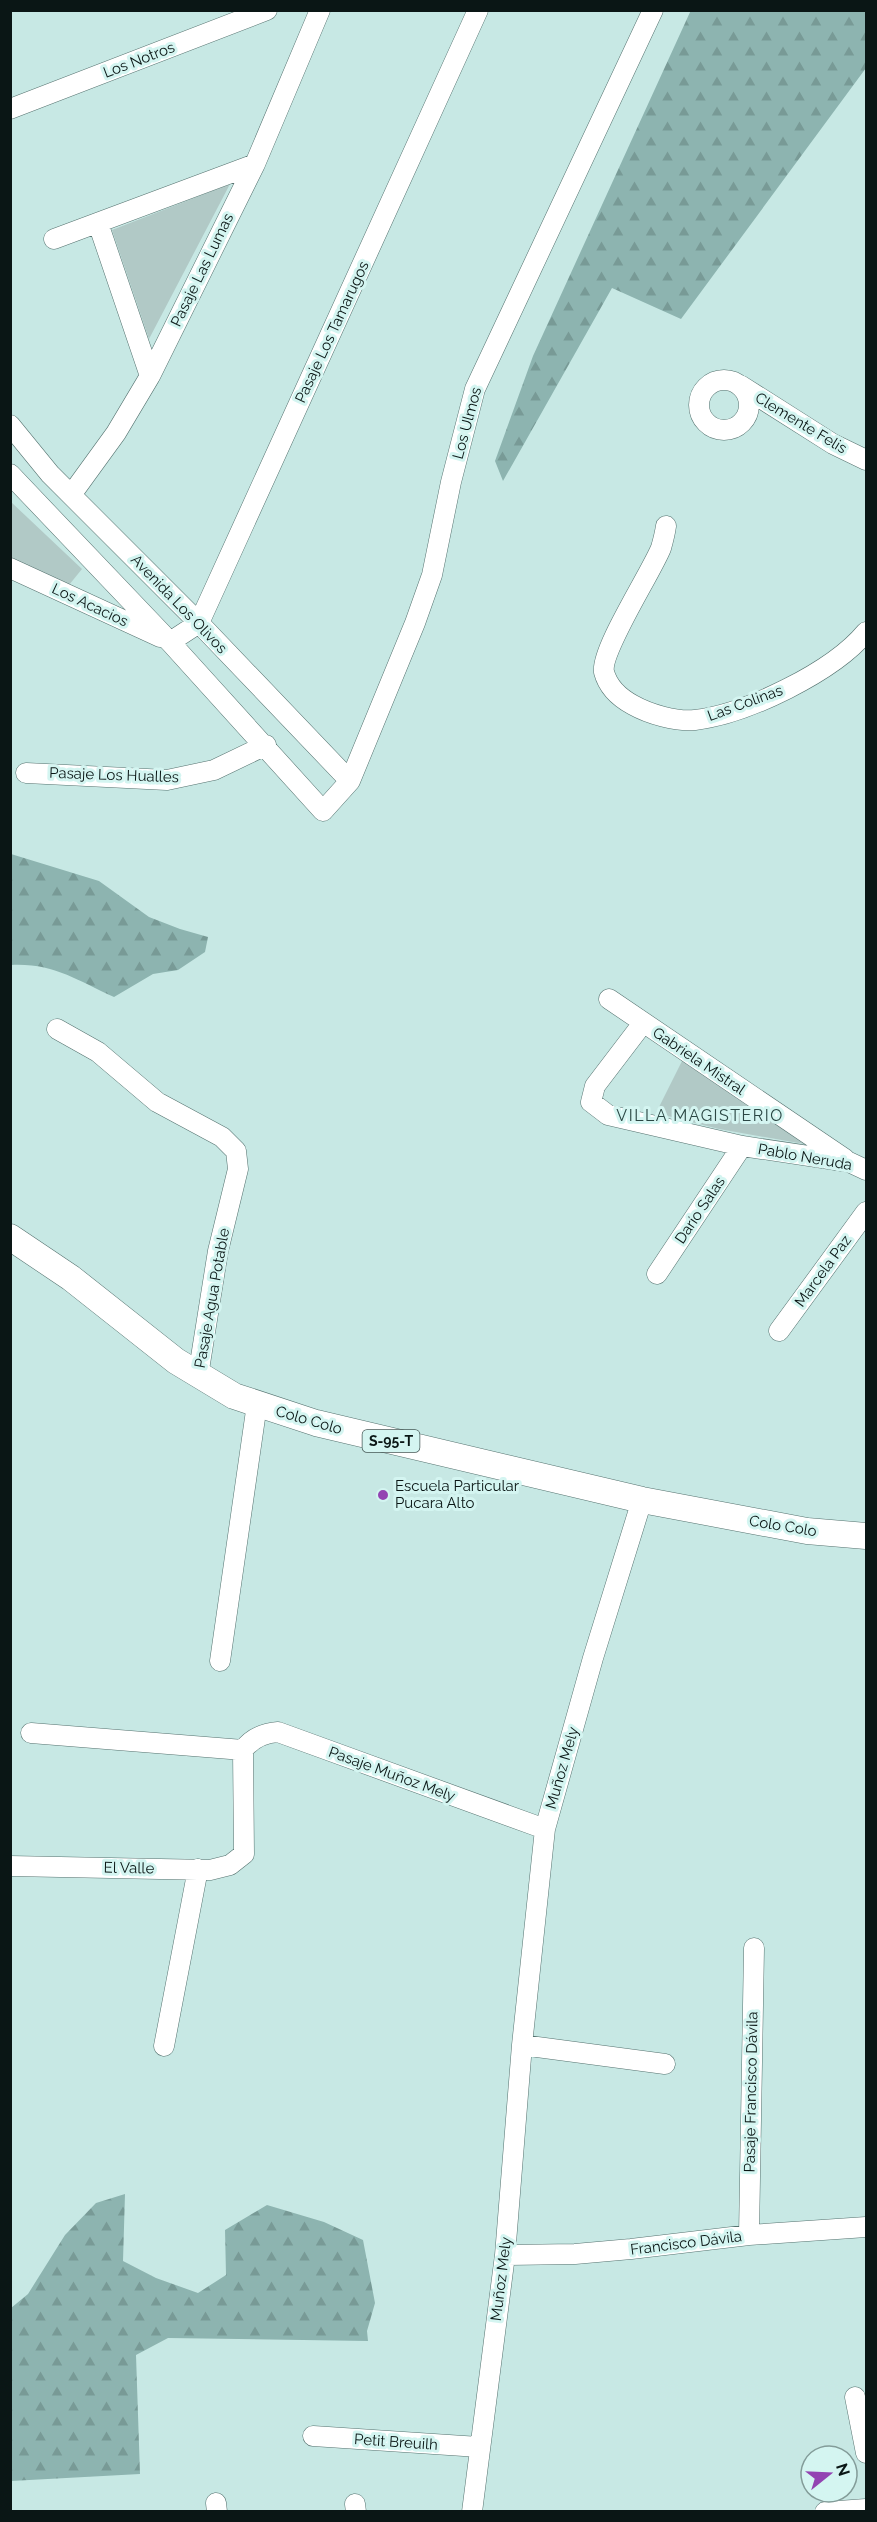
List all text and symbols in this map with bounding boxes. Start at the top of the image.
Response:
street label: Los Notros [101,38,177,82]
street label: Pasaje Las Lumas [167,210,237,330]
street label: Pasaje Los Tamarugos [291,258,373,406]
street label: Los Ulmos [449,385,485,461]
street label: Clemente Felis [752,389,850,457]
street label: Avenida Los Olivos [127,551,231,657]
street label: Los Acacios [49,579,131,631]
street label: Las Colinas [705,681,785,725]
street label: Pasaje Los Hualles [49,764,179,786]
street label: Gabriela Mistral [649,1023,749,1099]
district label: VILLA MAGISTERIO [616,1106,784,1125]
street label: Pablo Neruda [756,1140,854,1174]
street label: Darío Salas [671,1173,729,1247]
street label: Pasaje Agua Potable [191,1226,233,1369]
street label: Marcela Paz [791,1232,855,1310]
street label: Colo Colo [274,1402,344,1438]
road number: S-95-T [362,1430,420,1452]
place label: Escuela Particular Pucara Alto [395,1477,520,1512]
marker: Escuela Particular Pucara Alto [376,1488,390,1502]
street label: Colo Colo [748,1512,818,1540]
street label: Muñoz Mely [542,1725,582,1811]
street label: Pasaje Muñoz Mely [326,1743,458,1805]
street label: El Valle [104,1859,155,1877]
street label: Pasaje Francisco Dávila [741,2011,761,2173]
street label: Francisco Dávila [629,2227,743,2259]
street label: Muñoz Mely [487,2236,515,2322]
street label: Petit Breuilh [354,2430,438,2454]
north arrow [799,2444,859,2504]
text: N [832,2461,854,2478]

